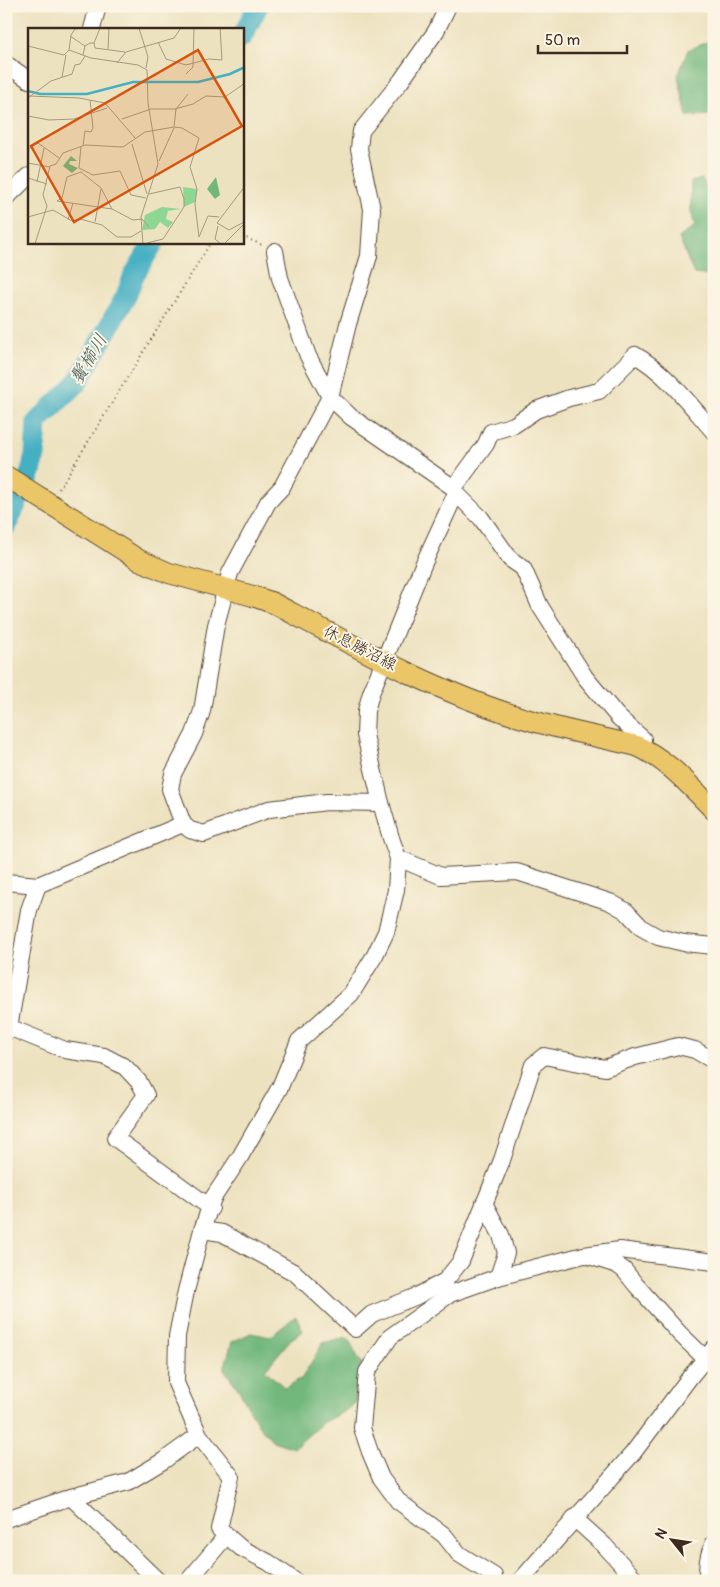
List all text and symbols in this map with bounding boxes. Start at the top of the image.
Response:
scale bar [538,22,626,54]
inset map [28,28,244,244]
text: 50 m [545,31,580,50]
water label: 鬢櫛川 [65,330,113,388]
street label: 休息勝沼線 [320,621,400,675]
north arrow [648,1514,698,1564]
text: N [651,1525,671,1542]

